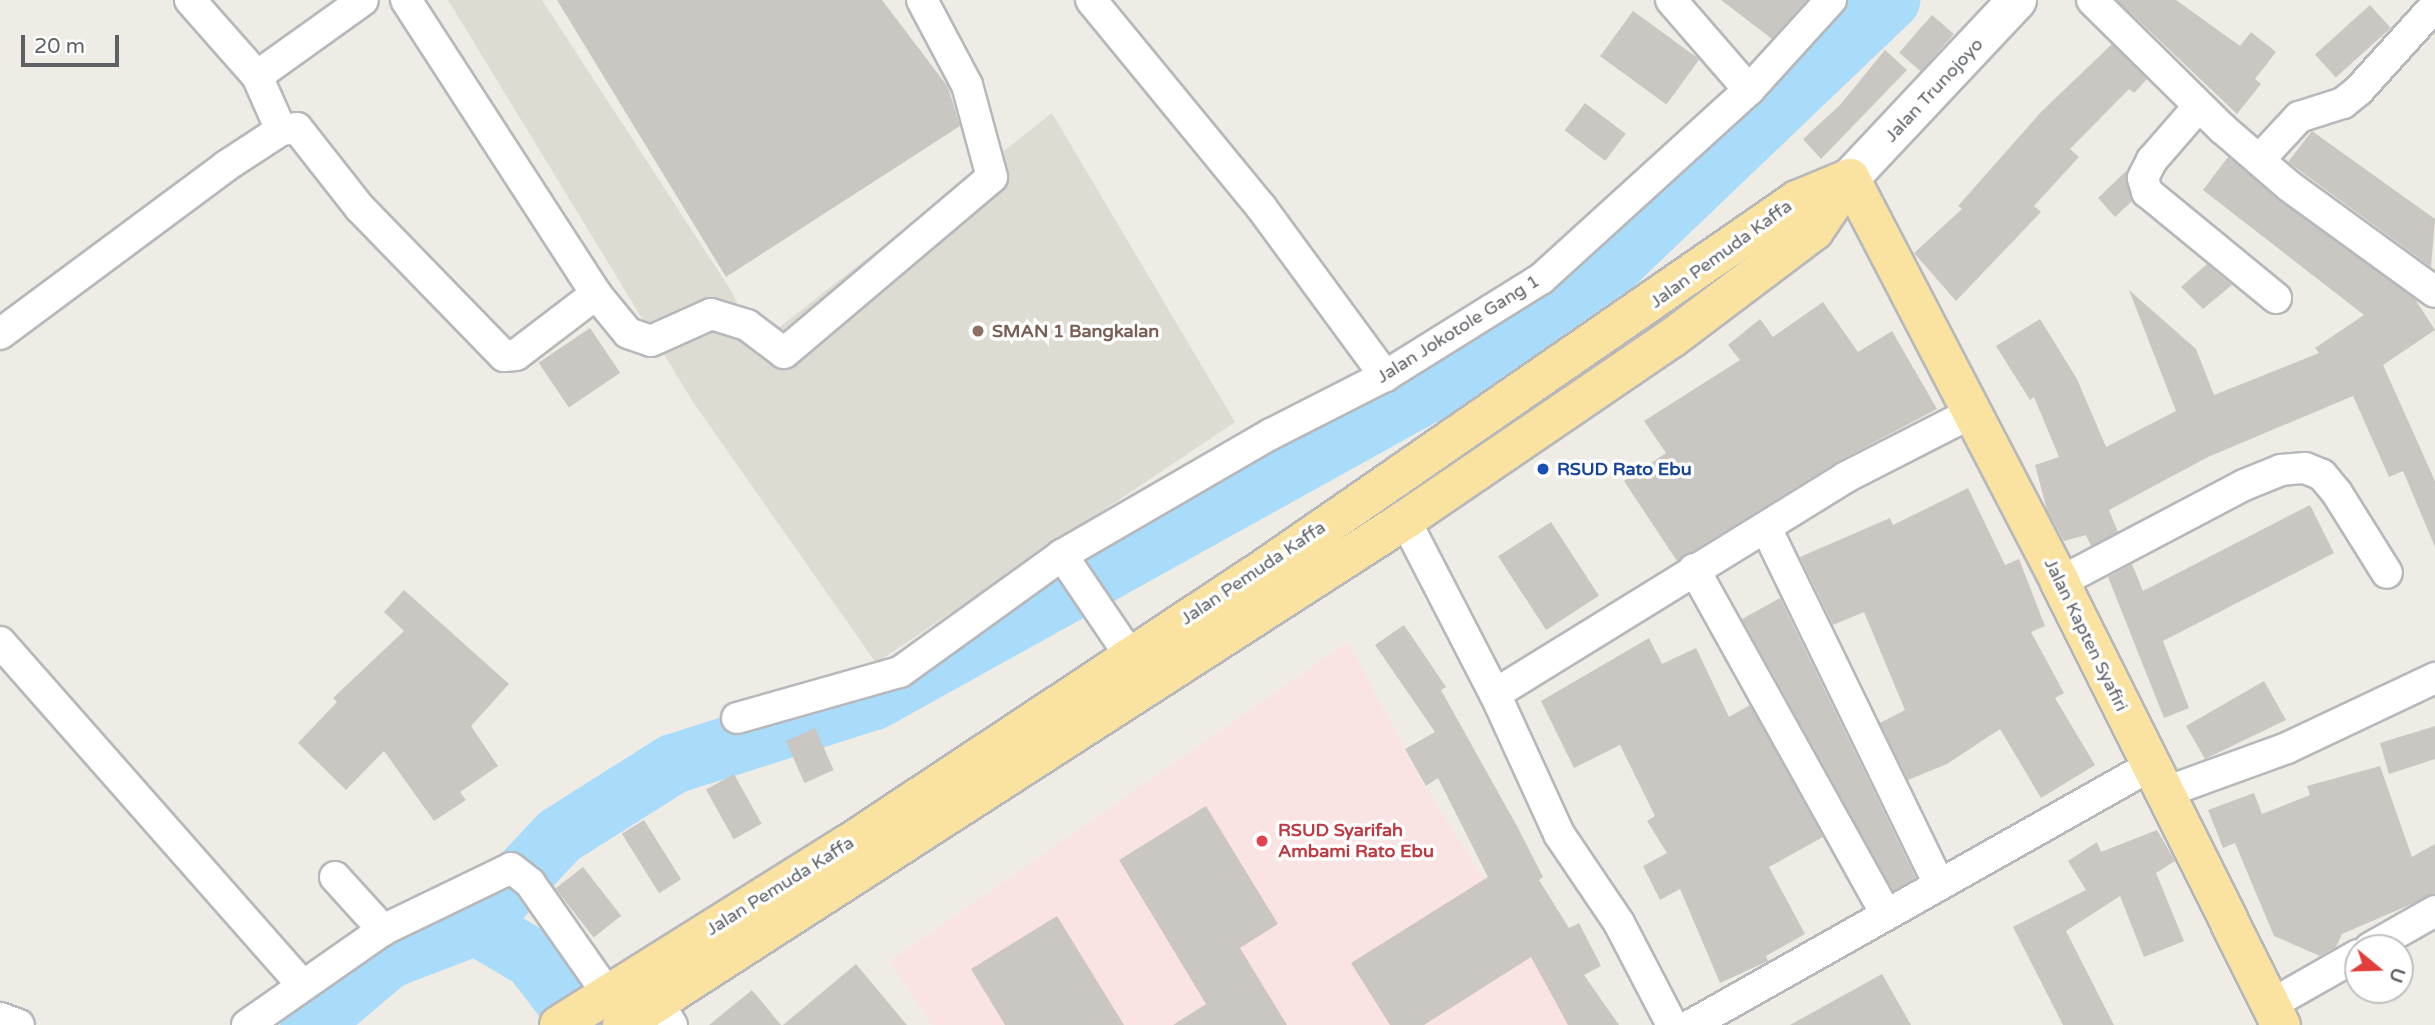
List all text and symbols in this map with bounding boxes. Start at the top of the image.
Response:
scale bar [24,21,122,65]
text: 20 m [34,34,85,59]
street label: Jalan Trunojoyo [1880,34,1988,146]
street label: Jalan Pemuda Kaffa [1646,195,1796,313]
street label: Jalan Jokotole Gang 1 [1373,270,1543,388]
place label: SMAN 1 Bangkalan [992,320,1159,342]
marker: SMAN 1 Bangkalan [970,323,986,339]
place label: RSUD Rato Ebu [1557,458,1692,480]
marker: RSUD Rato Ebu [1535,461,1551,477]
street label: Jalan Pemuda Kaffa [1176,517,1330,629]
street label: Jalan Kapten Syafiri [2040,555,2132,715]
place label: RSUD Syarifah Ambami Rato Ebu [1278,820,1434,862]
marker: RSUD Syarifah Ambami Rato Ebu [1252,831,1272,851]
street label: Jalan Pemuda Kaffa [702,832,858,940]
north arrow [2344,934,2414,1004]
text: U [2384,965,2410,986]

